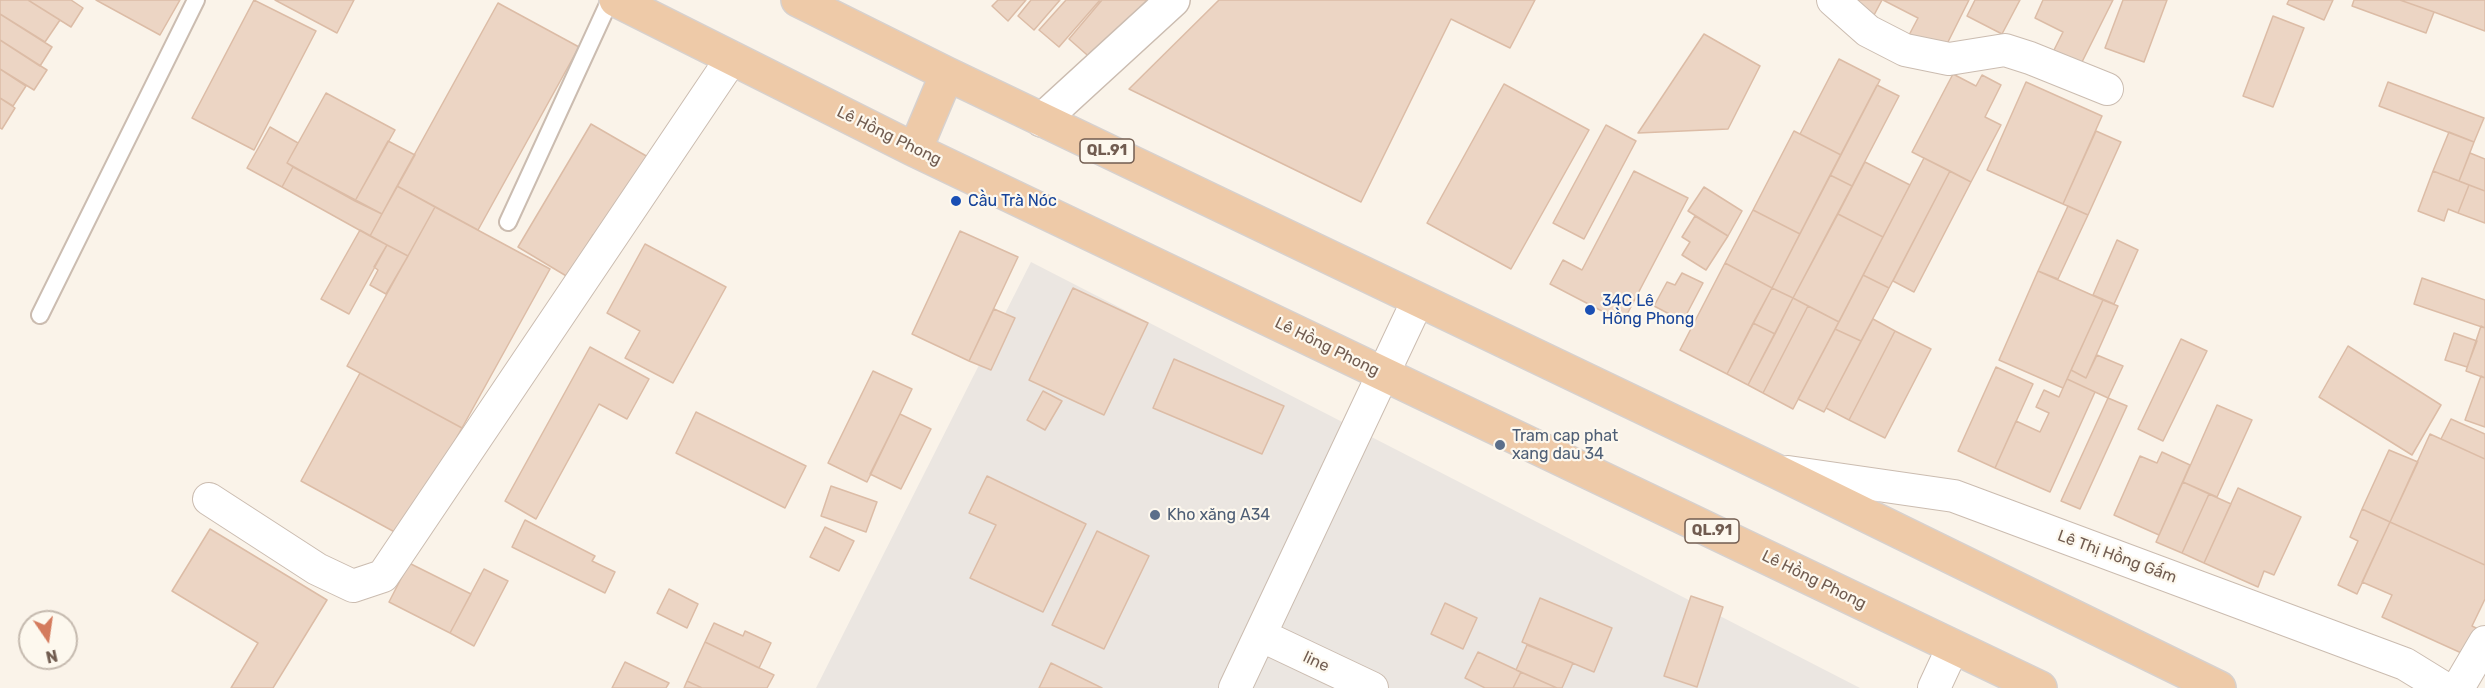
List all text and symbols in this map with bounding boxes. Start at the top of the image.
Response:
street label: Lê Hồng Phong [834,102,944,170]
road number: QL.91 [1080,139,1134,163]
place label: Cầu Trà Nóc [968,191,1057,211]
marker: Cầu Trà Nóc [949,194,963,208]
place label: 34C Lê Hồng Phong [1602,291,1694,329]
marker: 34C Lê Hồng Phong [1583,303,1597,317]
street label: Lê Hồng Phong [1272,313,1382,381]
place label: Tram cap phat xang dau 34 [1512,426,1618,464]
marker: Tram cap phat xang dau 34 [1493,438,1507,452]
place label: Kho xăng A34 [1167,505,1270,525]
marker: Kho xăng A34 [1148,508,1162,522]
road number: QL.91 [1685,519,1739,543]
street label: Lê Thị Hồng Gấm [2055,526,2179,588]
street label: Lê Hồng Phong [1759,546,1869,614]
north arrow [18,610,78,670]
text: N [44,646,59,667]
street label: line [1300,648,1332,676]

